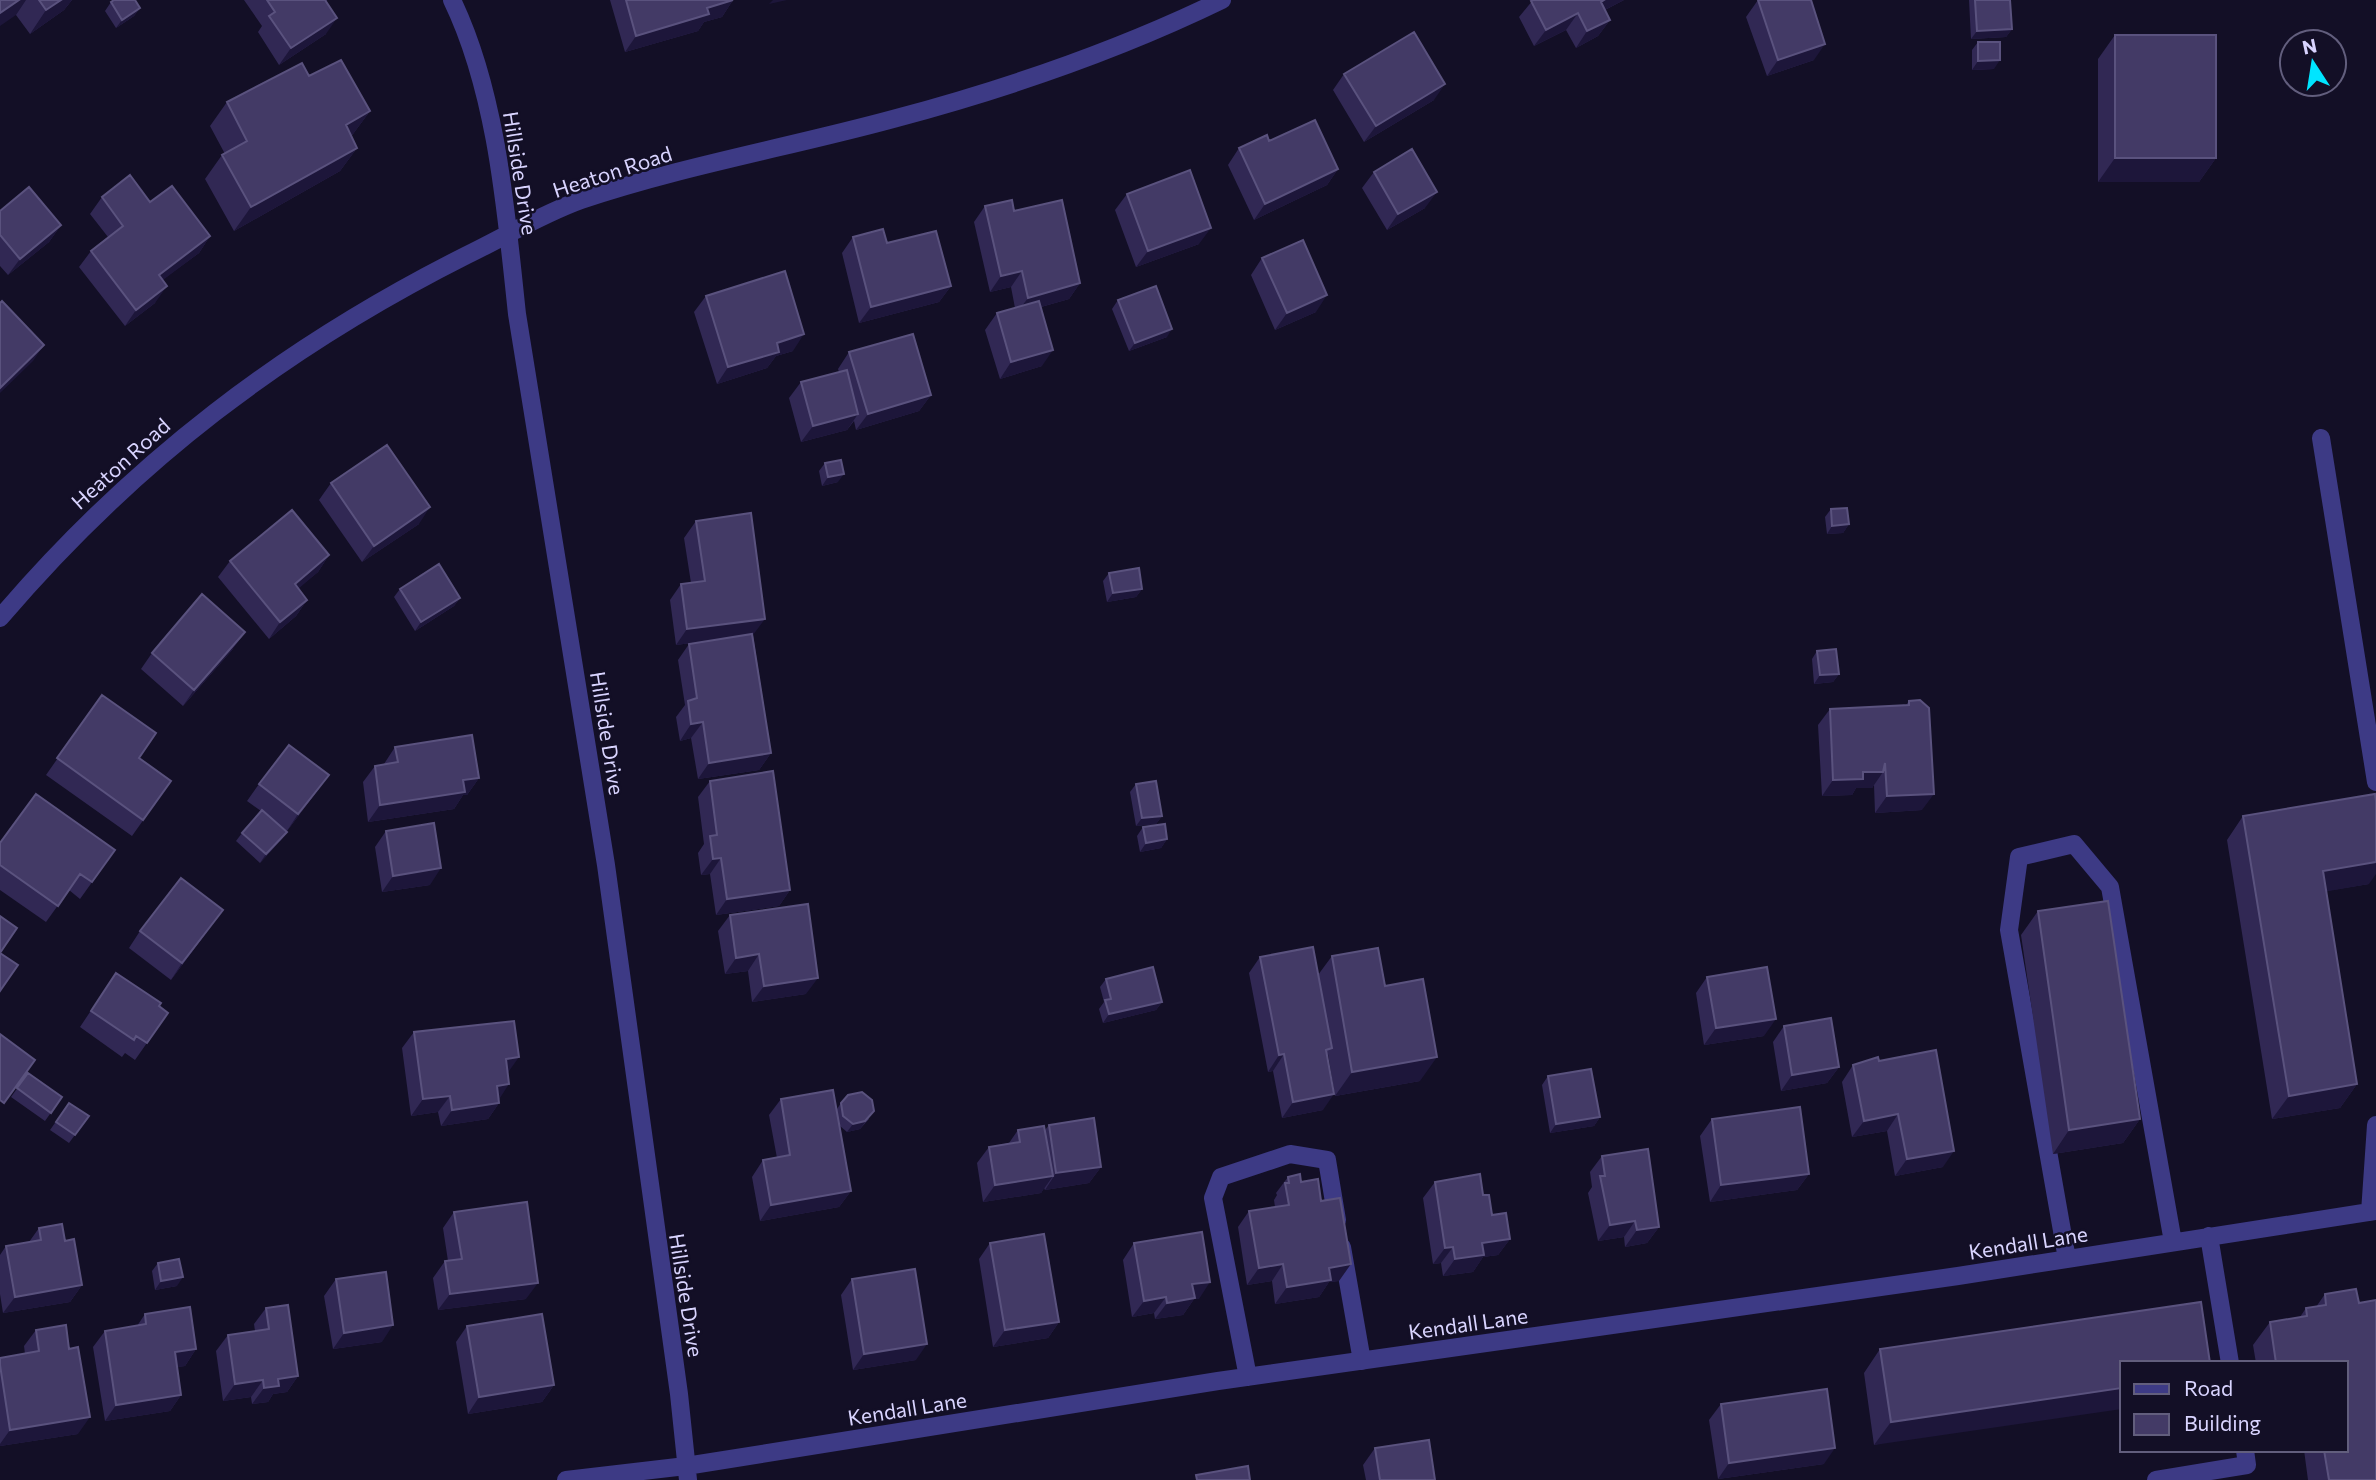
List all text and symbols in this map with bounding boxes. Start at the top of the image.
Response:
north arrow [2278,28,2348,98]
text: N [2300,33,2319,59]
street label: Hillside Drive [499,109,543,237]
street label: Heaton Road [549,140,675,202]
street label: Heaton Road [66,412,174,514]
street label: Hillside Drive [586,669,630,797]
street label: Kendall Lane [1967,1220,2089,1264]
street label: Hillside Drive [665,1231,709,1359]
street label: Kendall Lane [1407,1302,1529,1344]
legend [2120,1361,2348,1452]
text: Road [2184,1375,2233,1400]
street label: Kendall Lane [846,1386,968,1430]
text: Building [2184,1410,2261,1435]

